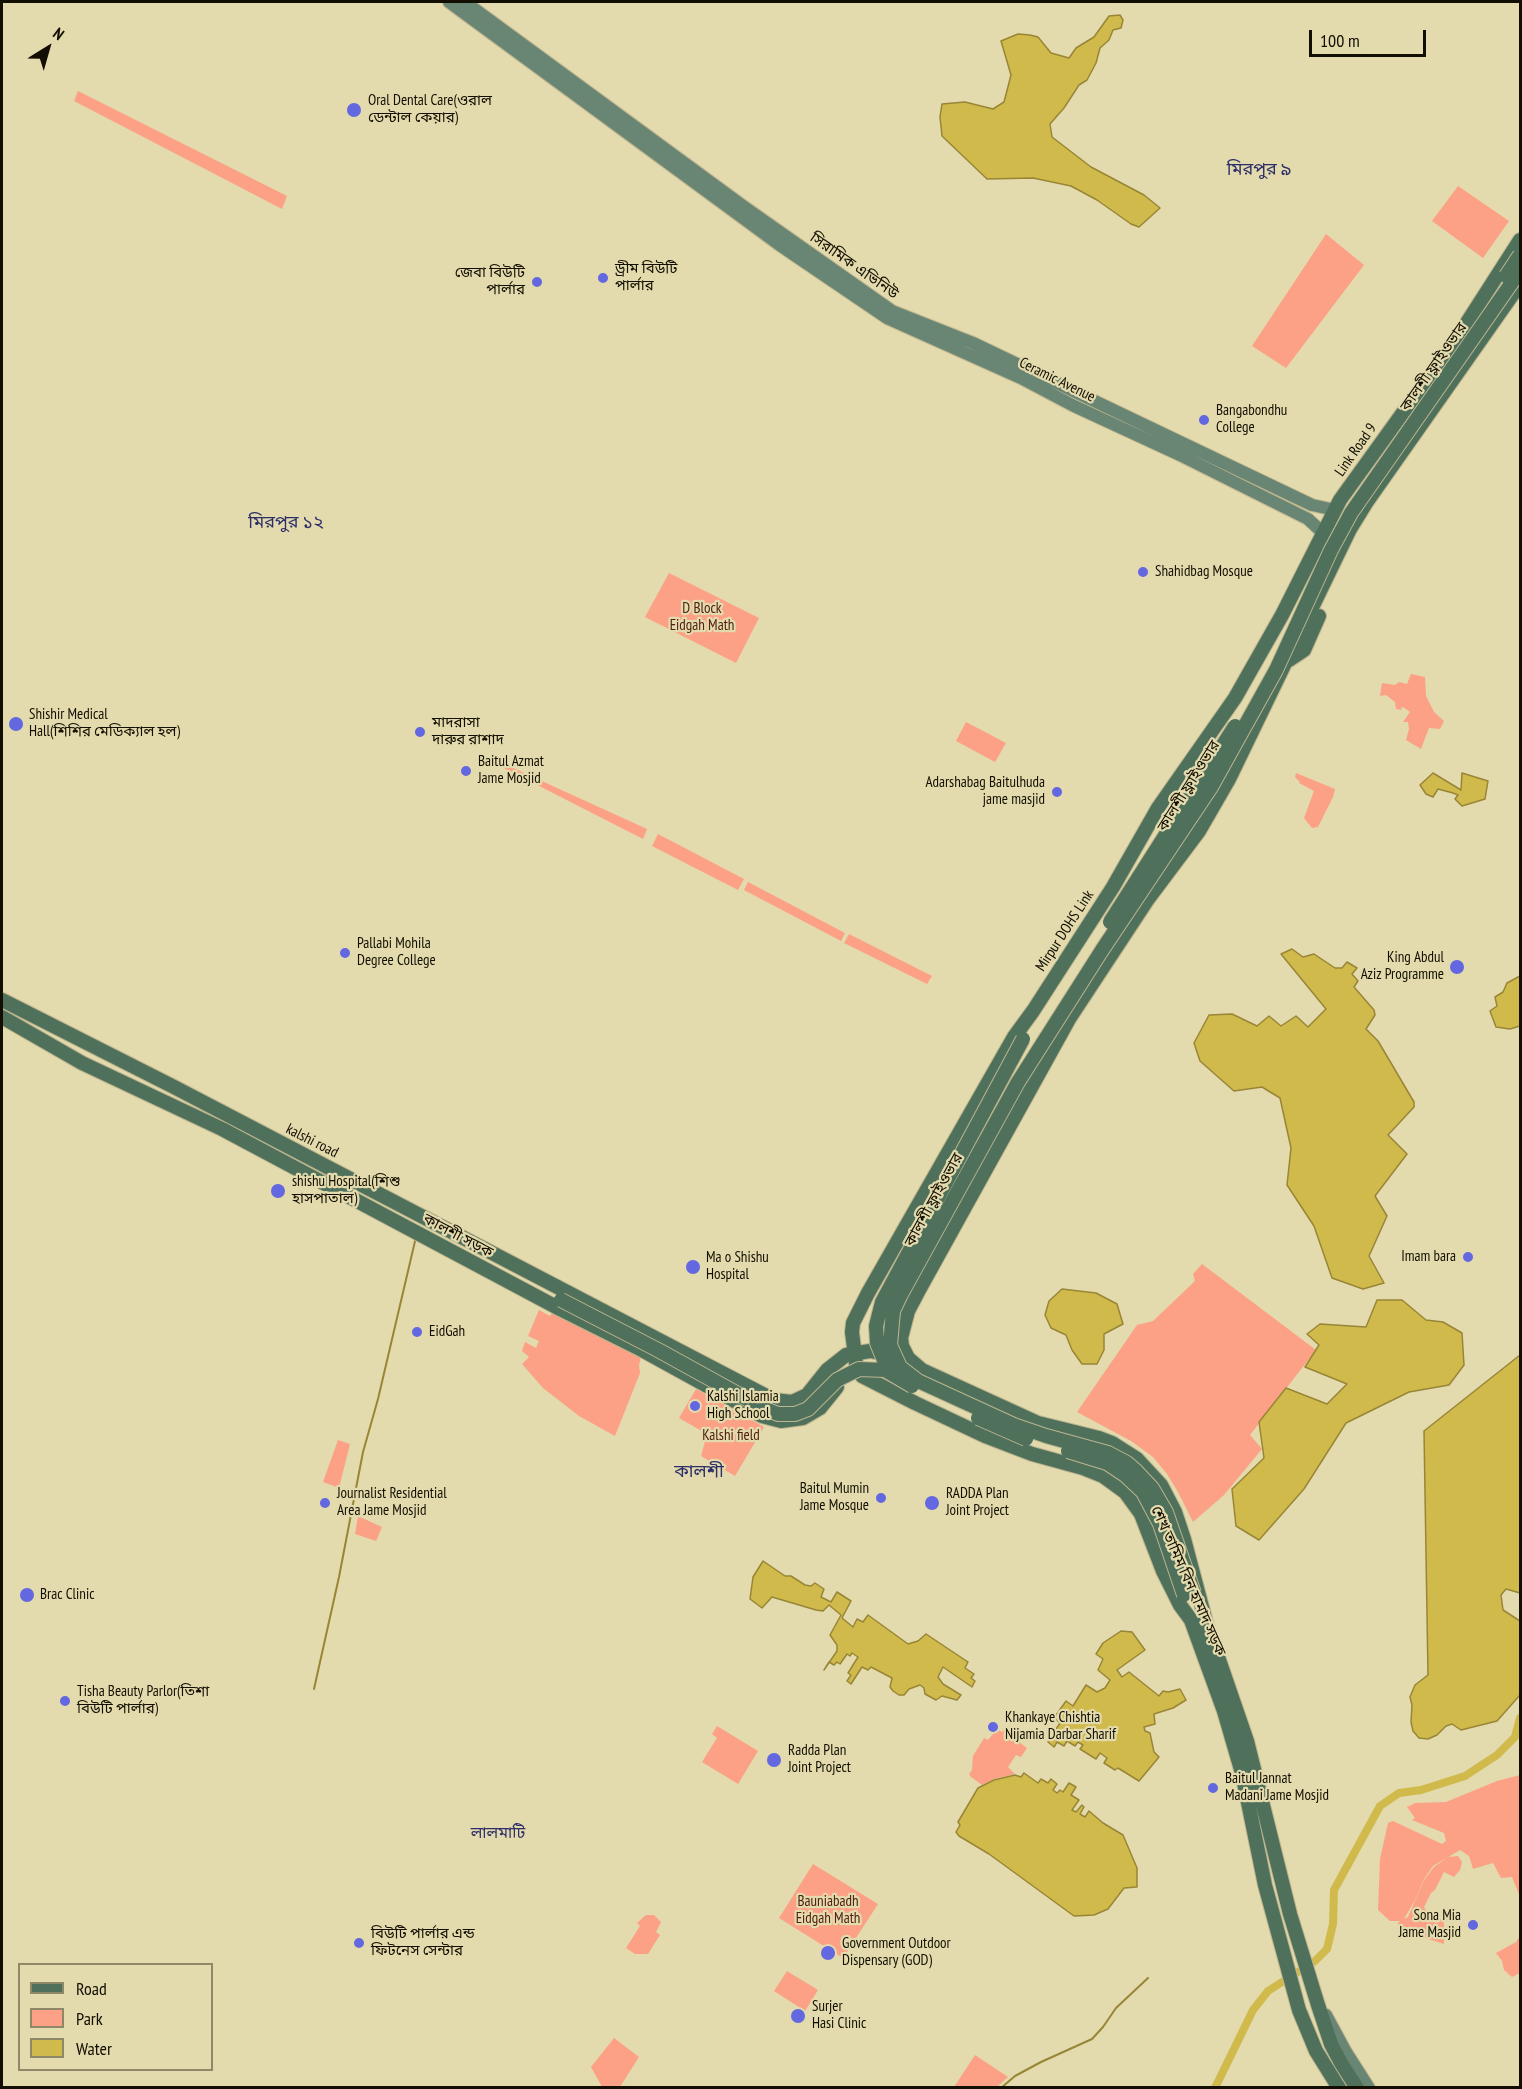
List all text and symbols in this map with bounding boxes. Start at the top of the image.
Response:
north arrow [18,18,78,78]
scale bar [1312,18,1429,56]
text: N [49,23,68,44]
text: 100 m [1320,29,1360,52]
place label: Oral Dental Care(ওরাল ডেন্টাল কেয়ার) [368,92,492,127]
marker: Oral Dental Care(ওরাল ডেন্টাল কেয়ার) [345,101,363,119]
district label: মিরপুর ৯ [1227,159,1291,181]
street label: সিরামিক এভিনিউ [806,229,902,303]
place label: ড্রীম বিউটি পার্লার [615,260,678,295]
place label: জেবা বিউটি পার্লার [455,264,525,299]
marker: ড্রীম বিউটি পার্লার [596,271,610,285]
marker: জেবা বিউটি পার্লার [530,275,544,289]
street label: কালশী ফ্লাইওভার [1397,319,1471,415]
street label: Ceramic Avenue [1016,354,1098,406]
place label: Bangabondhu College [1216,402,1287,437]
marker: Bangabondhu College [1197,413,1211,427]
street label: Link Road 9 [1331,420,1381,480]
district label: মিরপুর ১২ [248,512,324,534]
place label: Shahidbag Mosque [1155,563,1253,581]
marker: Shahidbag Mosque [1136,565,1150,579]
park label: D Block Eidgah Math [670,600,734,635]
place label: Shishir Medical Hall(শিশির মেডিক্যাল হল) [29,706,180,741]
place label: মাদরাসা দারুর রাশাদ [432,714,504,749]
marker: Shishir Medical Hall(শিশির মেডিক্যাল হল) [7,715,25,733]
marker: মাদরাসা দারুর রাশাদ [413,725,427,739]
street label: কালশী ফ্লাইওভার [1154,737,1224,835]
place label: Baitul Azmat Jame Mosjid [478,753,544,788]
marker: Baitul Azmat Jame Mosjid [459,764,473,778]
place label: Adarshabag Baitulhuda jame masjid [925,774,1045,809]
marker: Adarshabag Baitulhuda jame masjid [1050,785,1064,799]
street label: Mirpur DOHS Link [1032,887,1098,975]
place label: Pallabi Mohila Degree College [357,935,436,970]
marker: Pallabi Mohila Degree College [338,946,352,960]
place label: King Abdul Aziz Programme [1361,949,1444,984]
marker: King Abdul Aziz Programme [1448,958,1466,976]
street label: kalshi road [283,1120,341,1162]
street label: কালশী ফ্লাইওভার [901,1150,967,1250]
place label: shishu Hospital(শিশু হাসপাতাল) [292,1173,400,1208]
marker: shishu Hospital(শিশু হাসপাতাল) [269,1182,287,1200]
street label: কালশী সড়ক [420,1210,496,1262]
place label: Imam bara [1401,1248,1456,1266]
place label: Ma o Shishu Hospital [706,1249,769,1284]
marker: Imam bara [1461,1250,1475,1264]
marker: Ma o Shishu Hospital [684,1258,702,1276]
place label: EidGah [429,1323,465,1341]
marker: EidGah [410,1325,424,1339]
place label: Kalshi Islamia High School [707,1388,779,1423]
marker: Kalshi Islamia High School [688,1399,702,1413]
park label: Kalshi field [702,1427,760,1445]
district label: কালশী [674,1461,724,1483]
place label: Baitul Mumin Jame Mosque [800,1480,869,1515]
place label: Journalist Residential Area Jame Mosjid [337,1485,447,1520]
place label: RADDA Plan Joint Project [946,1485,1009,1520]
marker: Baitul Mumin Jame Mosque [874,1491,888,1505]
marker: RADDA Plan Joint Project [923,1494,941,1512]
marker: Journalist Residential Area Jame Mosjid [318,1496,332,1510]
street label: শেখ তামিম বিন হামাদ সড়ক [1147,1503,1229,1659]
marker: Brac Clinic [18,1586,36,1604]
place label: Brac Clinic [40,1586,94,1604]
place label: Tisha Beauty Parlor(তিশা বিউটি পার্লার) [77,1683,209,1718]
marker: Tisha Beauty Parlor(তিশা বিউটি পার্লার) [58,1694,72,1708]
place label: Khankaye Chishtia Nijamia Darbar Sharif [1005,1709,1116,1744]
marker: Khankaye Chishtia Nijamia Darbar Sharif [986,1720,1000,1734]
place label: Radda Plan Joint Project [788,1742,851,1777]
marker: Radda Plan Joint Project [765,1751,783,1769]
place label: Baitul Jannat Madani Jame Mosjid [1225,1770,1329,1805]
marker: Baitul Jannat Madani Jame Mosjid [1206,1781,1220,1795]
district label: লালমাটি [471,1823,525,1843]
park label: Bauniabadh Eidgah Math [796,1893,860,1928]
place label: Sona Mia Jame Masjid [1399,1907,1461,1942]
marker: Sona Mia Jame Masjid [1466,1918,1480,1932]
place label: বিউটি পার্লার এন্ড ফিটনেস সেন্টার [371,1925,475,1960]
place label: Government Outdoor Dispensary (GOD) [842,1935,951,1970]
marker: বিউটি পার্লার এন্ড ফিটনেস সেন্টার [352,1936,366,1950]
marker: Government Outdoor Dispensary (GOD) [819,1944,837,1962]
legend [18,1963,213,2071]
text: Road [76,1977,107,2000]
place label: Surjer Hasi Clinic [812,1998,866,2033]
text: Park [76,2007,103,2030]
marker: Surjer Hasi Clinic [789,2007,807,2025]
text: Water [76,2037,112,2060]

